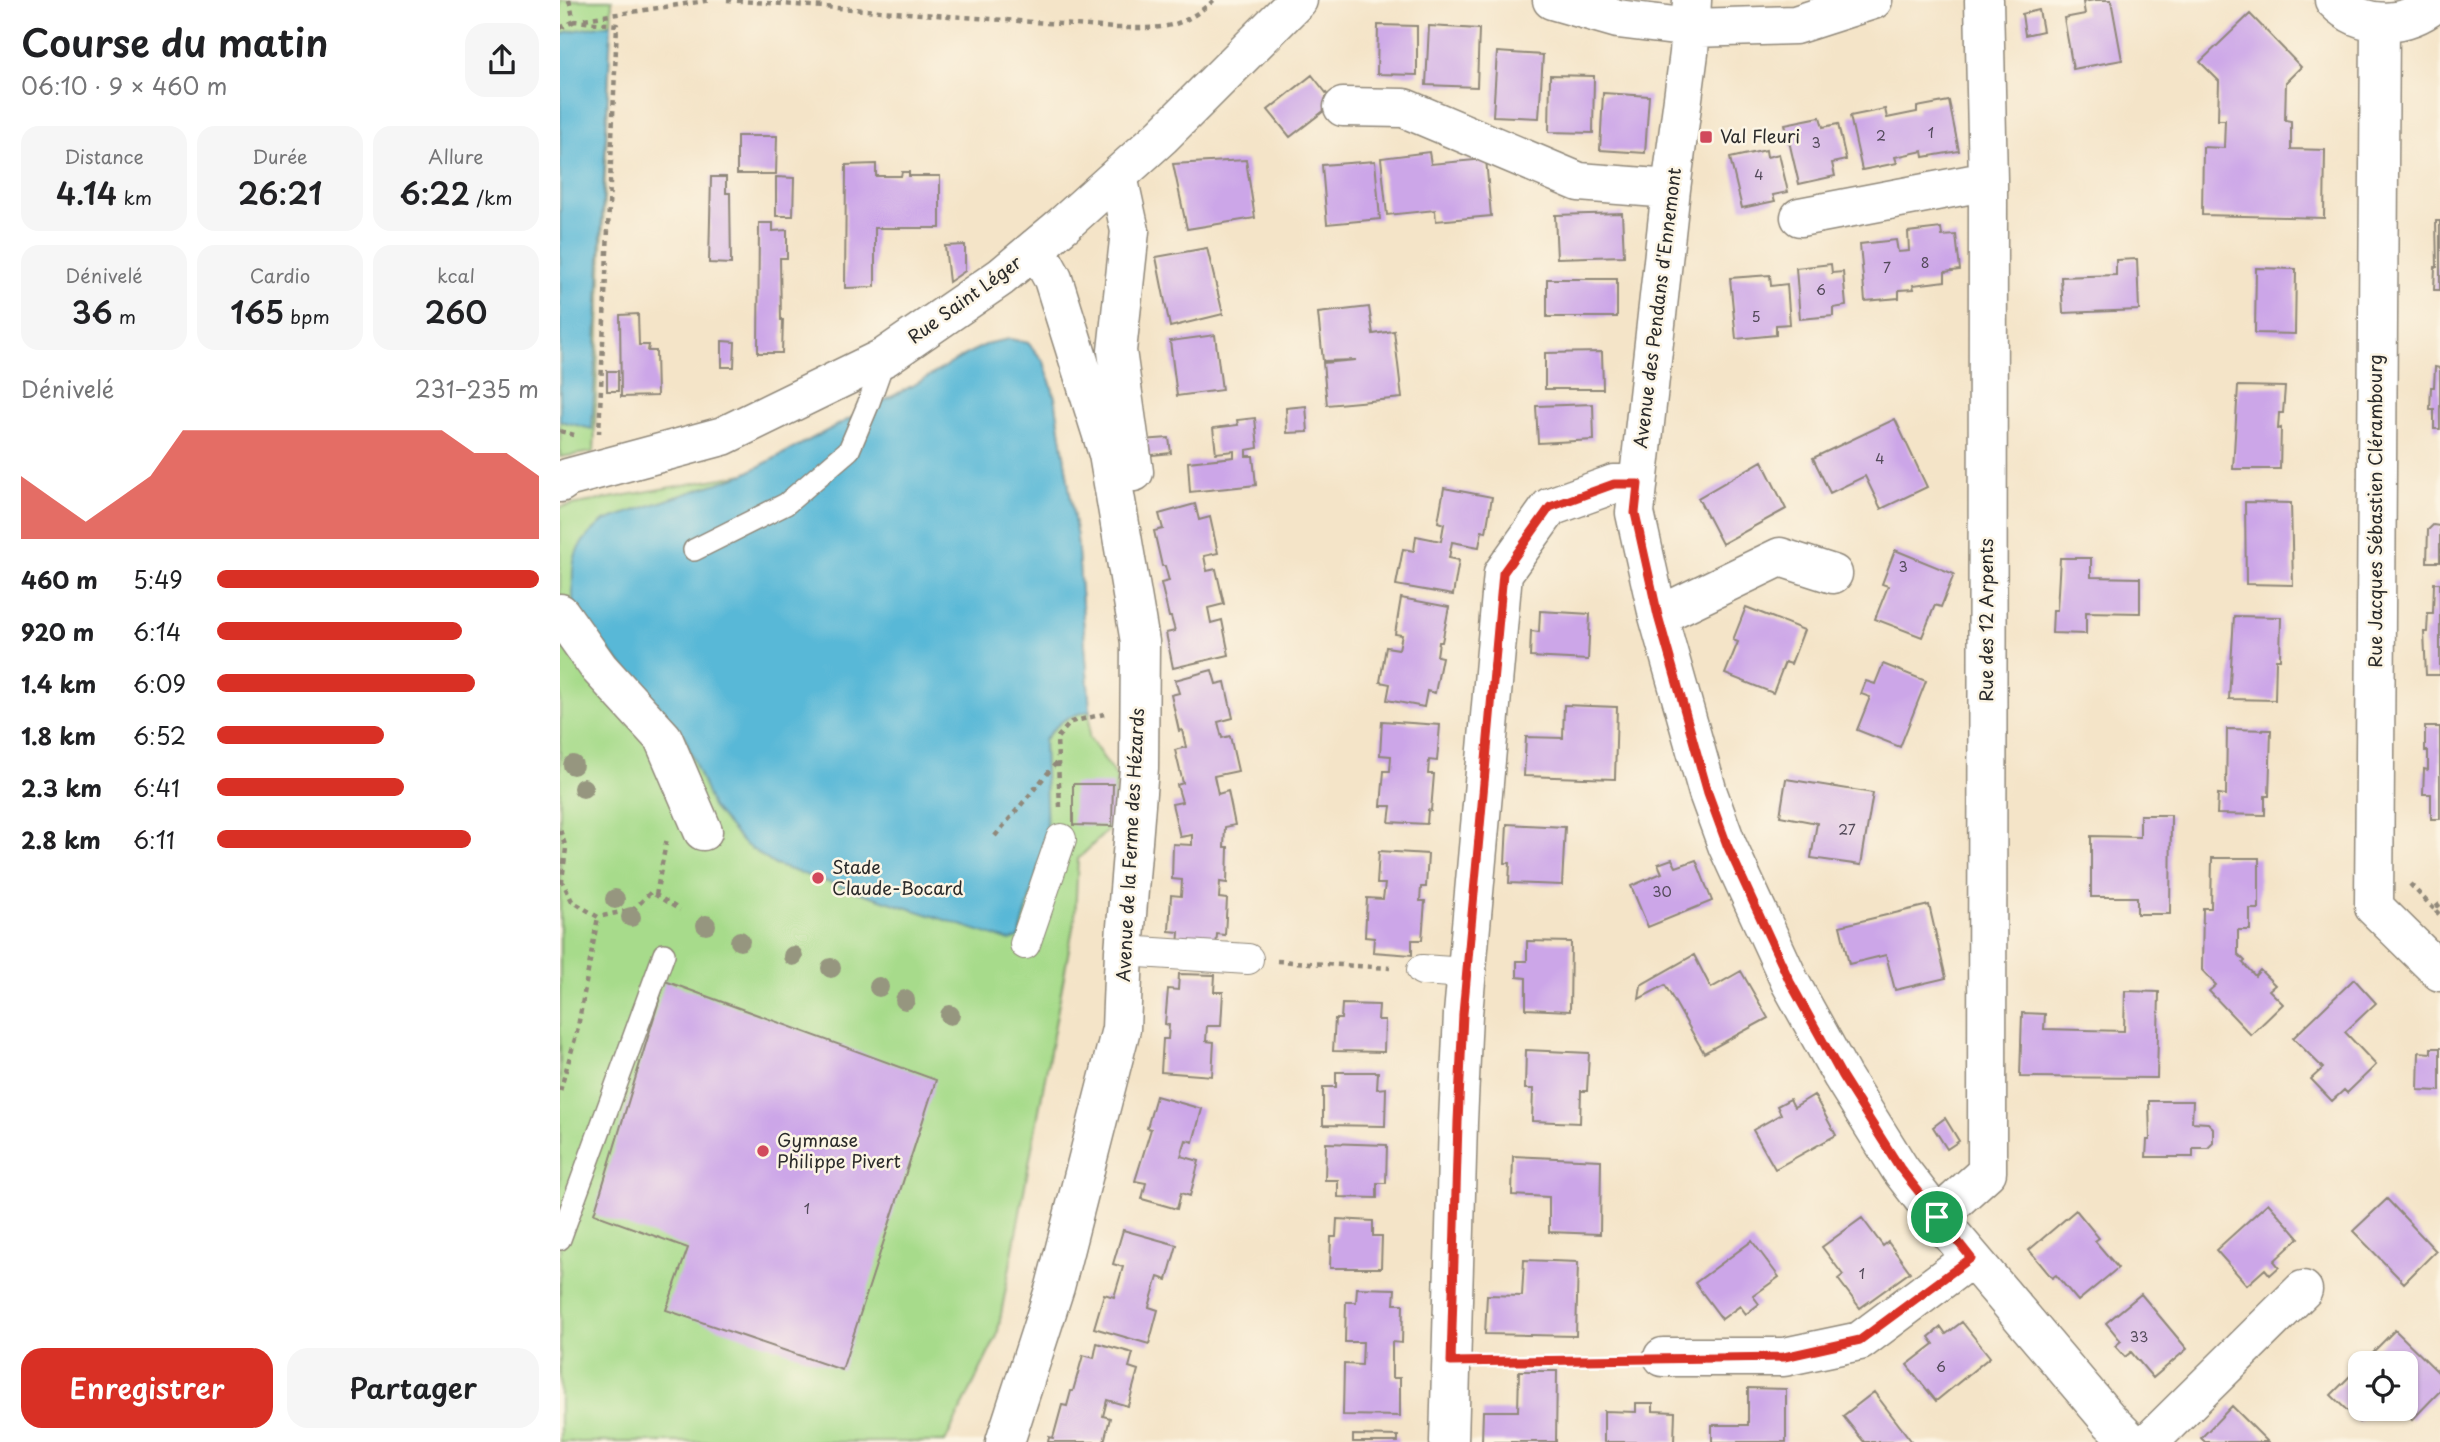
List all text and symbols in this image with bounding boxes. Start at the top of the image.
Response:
text: Course du matin [21,13,328,70]
button: share [465,23,539,97]
text: 06:10 · 9 × 460 m [21,68,227,103]
place label: Val Fleuri [1720,122,1800,149]
house number: 1 [1928,122,1934,143]
house number: 2 [1876,125,1886,146]
marker: Val Fleuri [1698,129,1714,145]
house number: 3 [1811,132,1821,153]
text: Distance [64,142,144,170]
text: Durée [252,142,308,170]
text: Allure [428,142,484,170]
house number: 4 [1754,164,1764,185]
street label: Avenue des Pendans d'Ennemont [1626,166,1687,450]
text: 4.14 [56,170,117,215]
text: 26:21 [238,170,322,215]
text: 6:22 [399,170,470,215]
text: km [117,183,152,211]
text: /km [470,183,513,211]
street label: Rue Saint Léger [902,248,1027,349]
house number: 8 [1921,252,1929,273]
house number: 7 [1883,257,1891,278]
text: Dénivelé [65,261,143,289]
text: Cardio [250,261,310,289]
text: kcal [437,261,475,289]
house number: 6 [1816,279,1826,300]
text: 36 [72,289,113,334]
text: 165 [230,289,284,334]
text: 260 [425,289,487,334]
text: m [113,302,136,330]
text: bpm [284,302,330,330]
house number: 5 [1751,306,1761,327]
street label: Rue Jacques Sébastien Clérambourg [2361,354,2388,668]
text: Dénivelé [21,371,114,406]
text: 231–235 m [415,371,539,406]
house number: 4 [1875,448,1885,469]
street label: Rue des 12 Arpents [1972,538,1999,702]
house number: 3 [1898,556,1908,577]
text: 460 m [21,562,98,597]
text: 5:49 [133,562,183,597]
text: 920 m [21,614,94,649]
text: 6:14 [133,614,181,649]
text: 1.4 km [21,666,96,701]
text: 6:09 [133,666,186,701]
street label: Avenue de la Ferme des Hézards [1109,707,1150,983]
text: 1.8 km [21,718,96,753]
text: 6:52 [133,718,186,753]
text: 2.3 km [21,770,102,805]
text: 6:41 [133,770,180,805]
house number: 27 [1838,819,1856,840]
text: 2.8 km [21,822,101,857]
text: 6:11 [133,822,175,857]
place label: Stade Claude-Bocard [832,853,963,901]
marker: Stade Claude-Bocard [810,870,826,886]
house number: 30 [1652,881,1672,902]
place label: Gymnase Philippe Pivert [777,1126,901,1174]
marker: Gymnase Philippe Pivert [755,1143,771,1159]
pin [1907,1187,1967,1247]
house number: 1 [804,1198,810,1219]
icon: arrive [1918,1198,1956,1236]
house number: 1 [1859,1263,1865,1284]
house number: 33 [2130,1326,2148,1347]
button: Enregistrer [21,1348,273,1428]
button: Partager [287,1348,539,1428]
map controls [2348,1351,2418,1421]
button: locate [2348,1351,2418,1421]
house number: 6 [1936,1356,1946,1377]

